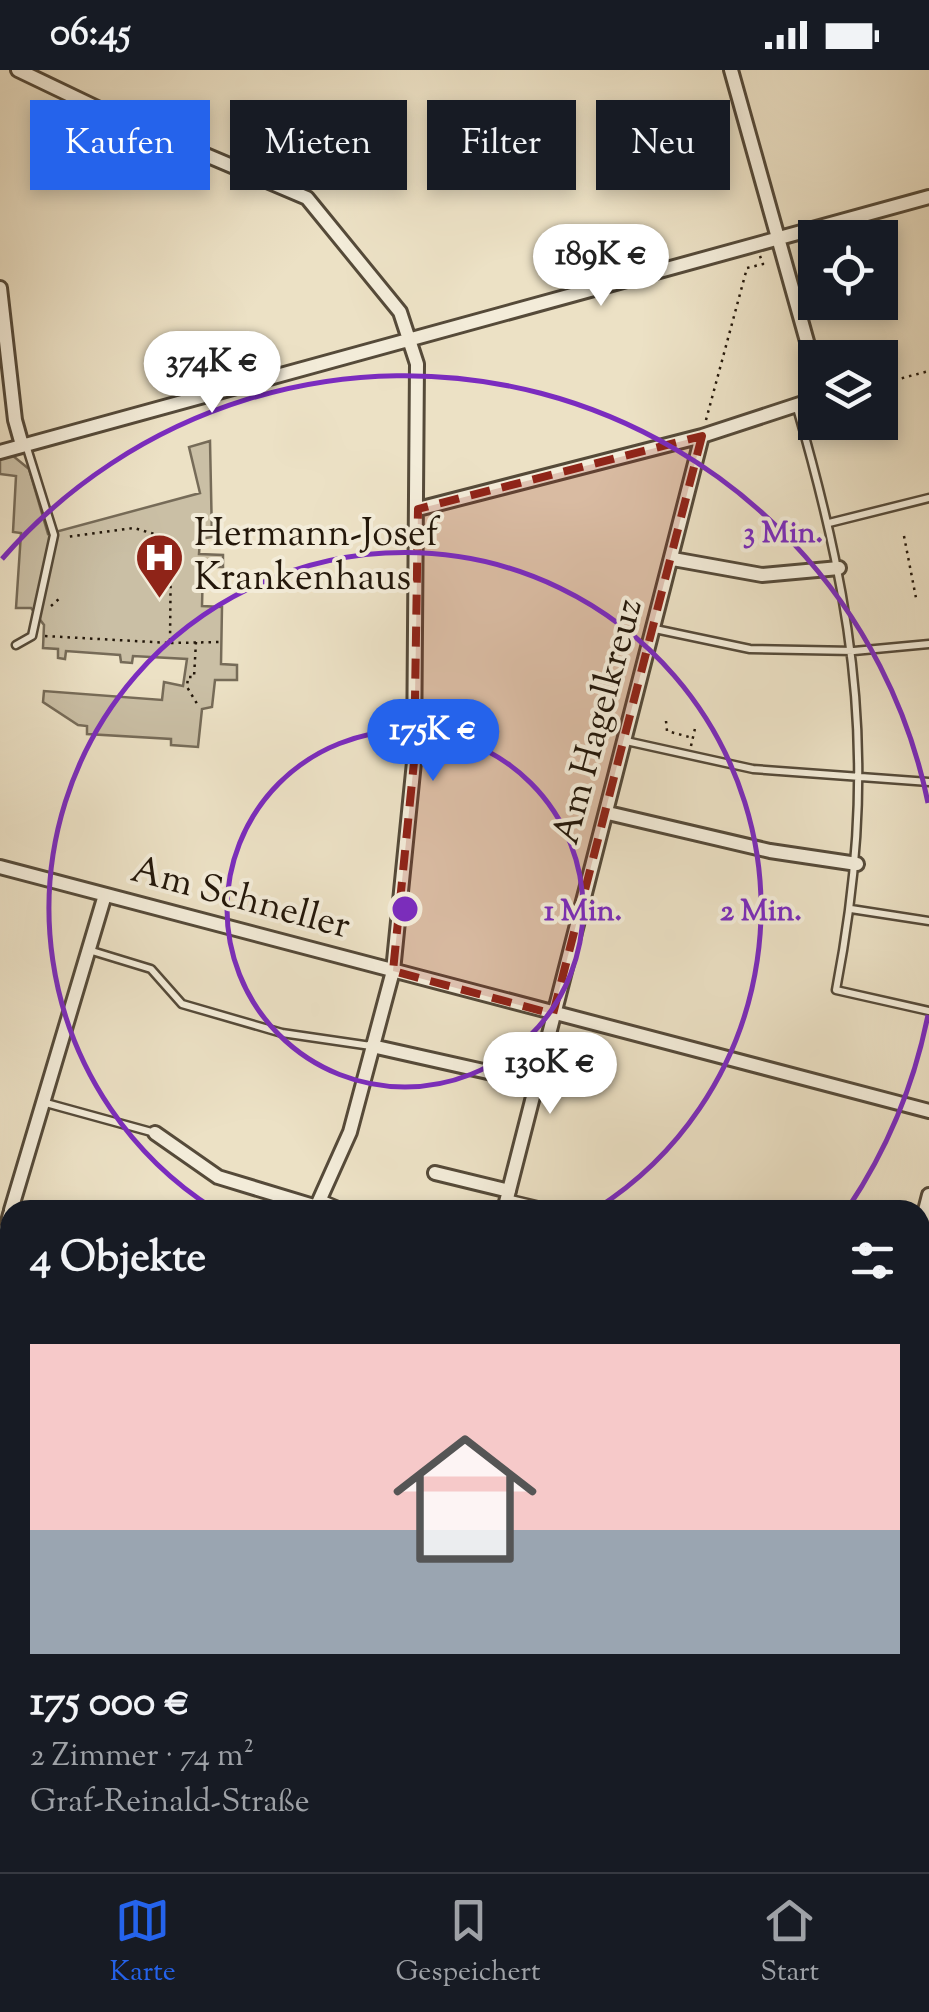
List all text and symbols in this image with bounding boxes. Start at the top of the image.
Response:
text: 06:45 [50,8,131,62]
chip: Kaufen [30,100,210,190]
chip: Mieten [230,100,407,190]
chip: Filter [427,100,576,190]
chip: Neu [596,100,730,190]
map controls [798,220,898,440]
button: locate [798,220,898,320]
pin: 189K € [520,224,682,309]
text: 189K € [555,233,647,279]
pin: 374K € [131,331,293,416]
text: 374K € [166,340,258,386]
button: layers [798,340,898,440]
place label: Hermann-Josef Krankenhaus [194,509,441,607]
text: 3 Min. [743,513,823,556]
hospital icon: Hermann-Josef Krankenhaus [133,532,185,600]
street label: Am Hagelkreuz [541,593,659,851]
pin: 175K € [352,699,514,784]
text: 175K € [389,708,477,754]
street label: Am Schneller [124,845,356,955]
centre of rings [387,891,423,927]
text: 1 Min. [544,891,622,934]
text: 2 Min. [720,891,802,934]
pin: 130K € [469,1032,631,1117]
text: 130K € [505,1041,595,1087]
text: 4 Objekte [30,1230,206,1290]
icon: filters [845,1233,900,1288]
icon: home [375,1409,555,1589]
text: 175 000 € [30,1674,190,1734]
text: 2 Zimmer · 74 m² [30,1734,254,1780]
text: Graf-Reinald-Straße [30,1780,310,1826]
tab: Karte [110,1893,176,1993]
tab: Gespeichert [395,1893,541,1993]
tab: Start [760,1893,819,1993]

